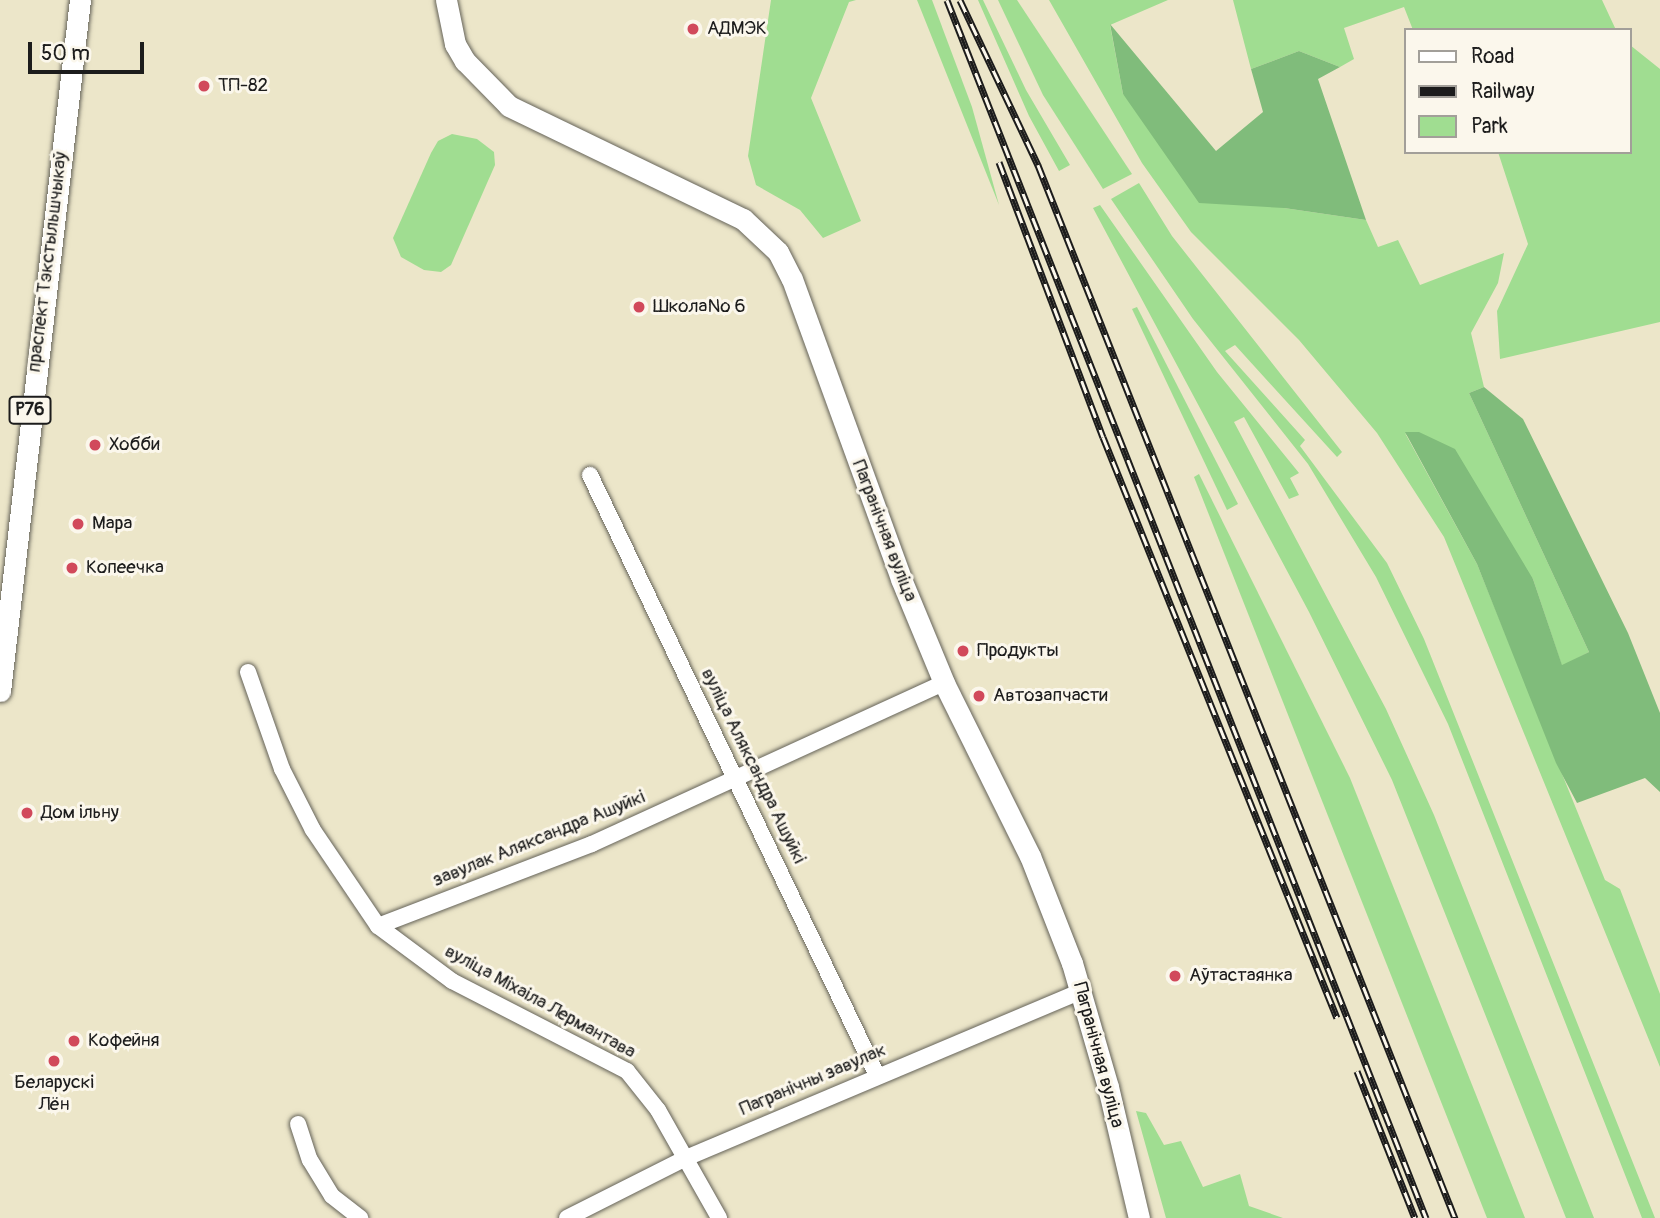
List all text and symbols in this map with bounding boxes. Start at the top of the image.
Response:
place label: АДМЭК [707,18,767,40]
marker: АДМЭК [685,21,701,37]
scale bar [32,28,147,72]
legend [1404,28,1632,154]
text: 50 m [41,40,90,67]
text: Road [1471,43,1515,70]
place label: ТП-82 [218,75,268,97]
marker: ТП-82 [196,78,212,94]
text: Railway [1471,78,1535,105]
text: Park [1471,113,1508,140]
street label: праспект Тэкстыльшчыкаў [23,150,73,374]
place label: Школа№ 6 [653,296,746,318]
marker: Школа№ 6 [631,299,647,315]
road number: Р76 [7,396,53,424]
place label: Хобби [109,434,160,456]
marker: Хобби [87,437,103,453]
street label: Пагранічная вуліца [846,457,922,605]
place label: Мара [92,513,132,535]
marker: Мара [70,516,86,532]
place label: Копеечка [86,557,164,579]
marker: Копеечка [64,560,80,576]
place label: Продукты [977,640,1059,662]
marker: Продукты [955,643,971,659]
street label: вуліца Аляксандра Ашуйкі [696,665,810,867]
place label: Автозапчасти [993,685,1108,707]
marker: Автозапчасти [971,688,987,704]
street label: завулак Аляксандра Ашуйкі [430,786,648,892]
place label: Дом ільну [41,802,119,824]
marker: Дом ільну [19,805,35,821]
street label: вуліца Міхаіла Лермантава [441,940,639,1064]
place label: Аўтастаянка [1189,965,1293,987]
marker: Аўтастаянка [1167,968,1183,984]
street label: Пагранічная вуліца [1068,980,1128,1130]
place label: Кофейня [88,1030,159,1052]
marker: Кофейня [66,1033,82,1049]
street label: Пагранічны завулак [736,1039,890,1121]
marker: Беларускі Лён [46,1053,62,1069]
place label: Беларускі Лён [14,1072,94,1116]

